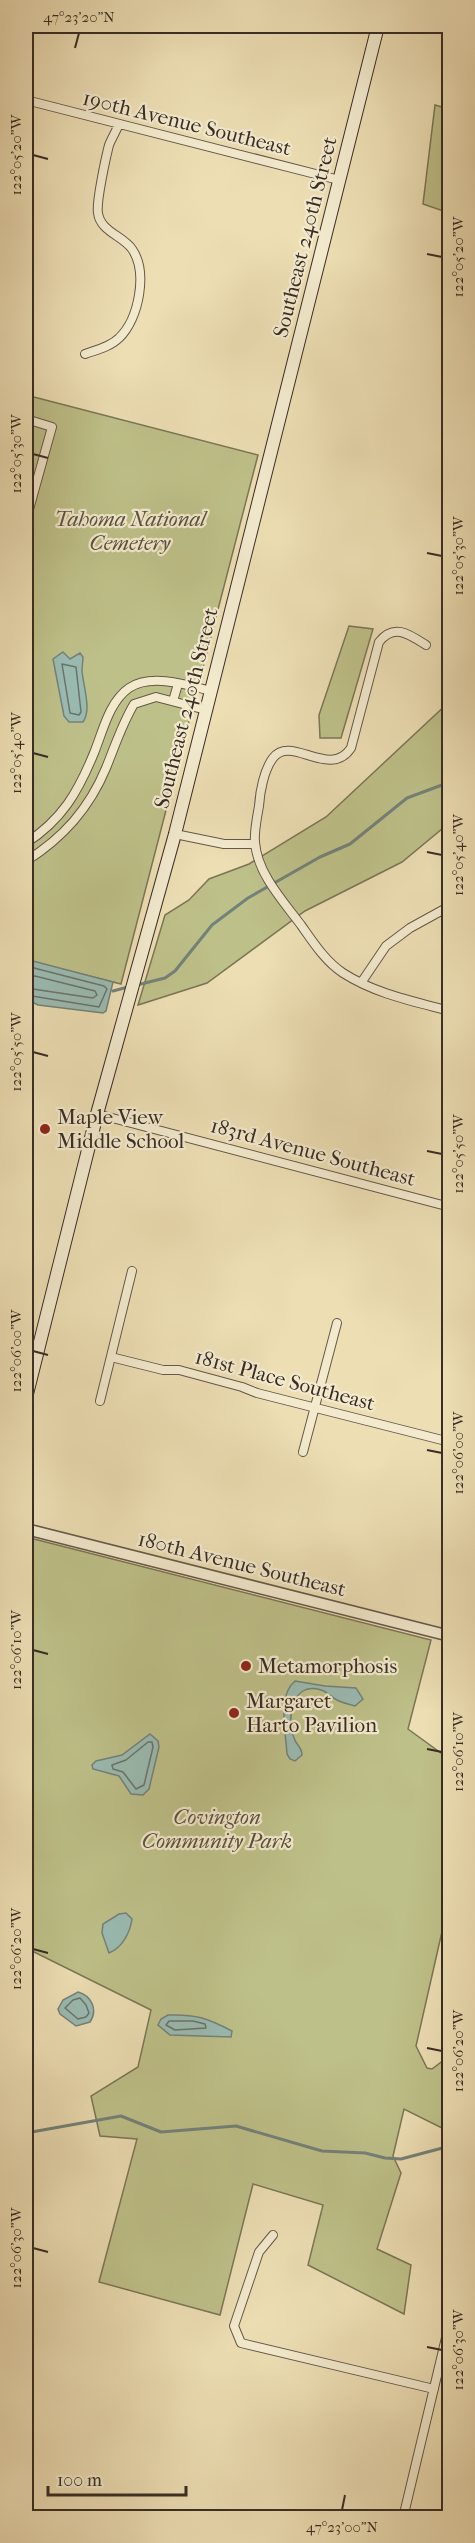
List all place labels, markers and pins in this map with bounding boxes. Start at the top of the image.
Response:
place label: Maple View Middle School [57,1105,185,1153]
marker: Maple View Middle School [38,1122,52,1136]
place label: Metamorphosis [258,1654,397,1678]
marker: Metamorphosis [239,1659,253,1673]
place label: Margaret Harto Pavilion [246,1689,377,1737]
marker: Margaret Harto Pavilion [227,1706,241,1720]

